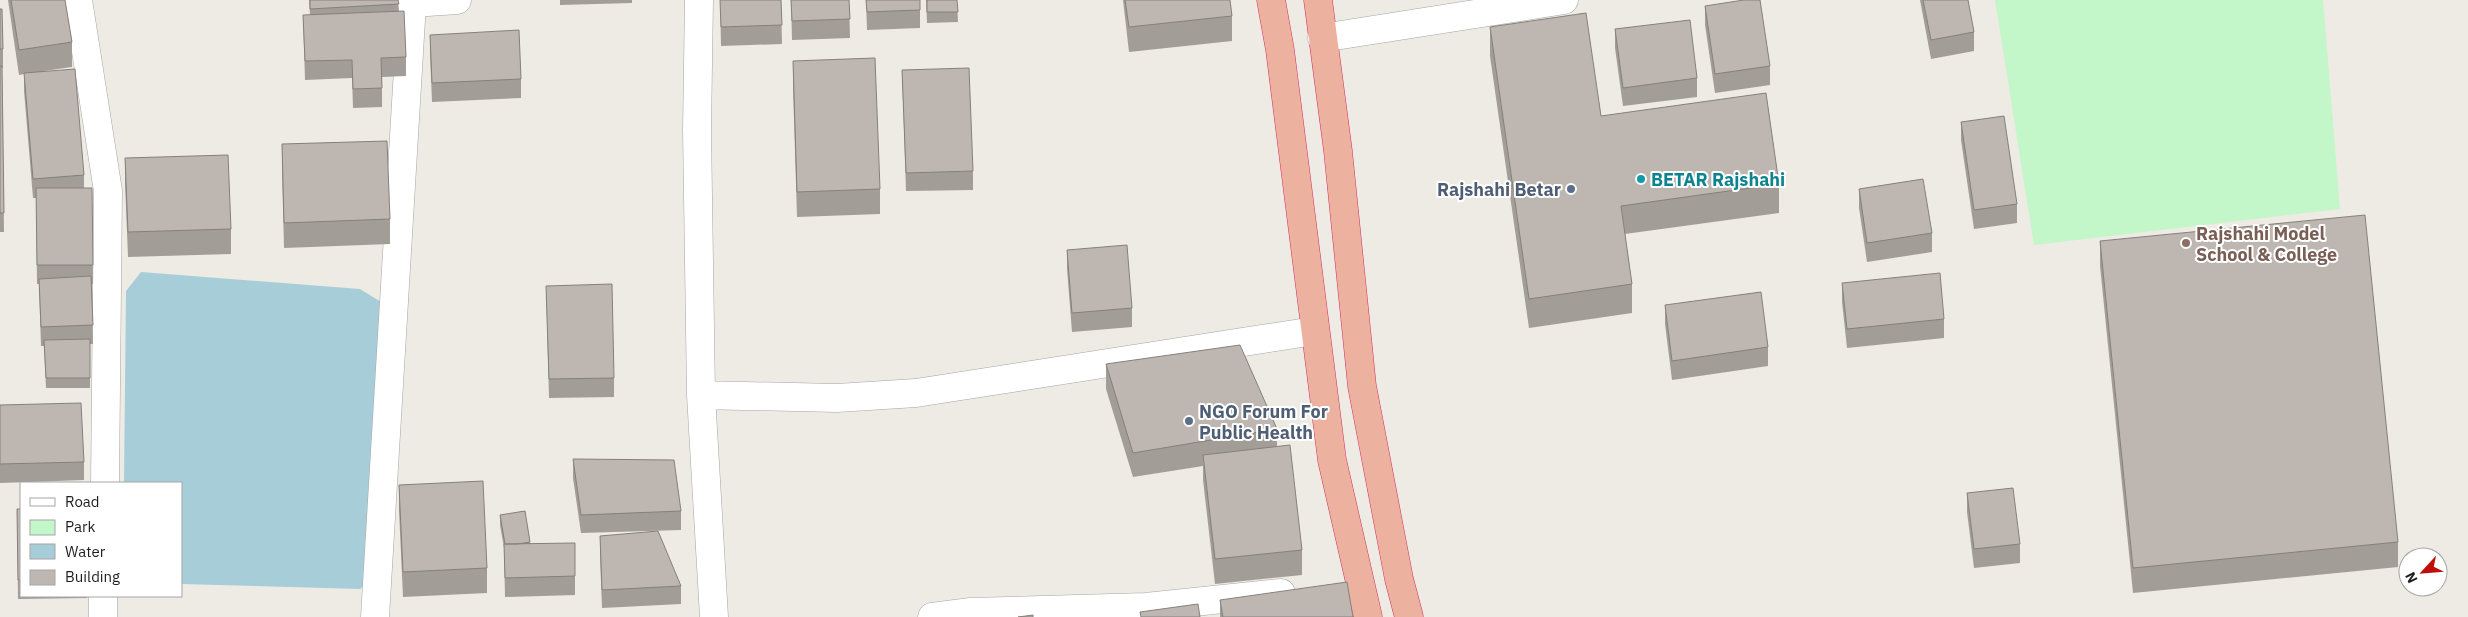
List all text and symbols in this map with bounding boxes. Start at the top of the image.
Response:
place label: BETAR Rajshahi [1651,168,1785,191]
marker: BETAR Rajshahi [1635,173,1647,185]
place label: Rajshahi Betar [1437,178,1561,201]
marker: Rajshahi Betar [1565,183,1577,195]
place label: Rajshahi Model School & College [2196,222,2337,266]
marker: Rajshahi Model School & College [2180,237,2192,249]
place label: NGO Forum For Public Health [1199,400,1328,444]
marker: NGO Forum For Public Health [1183,415,1195,427]
legend [20,482,182,597]
text: Road [65,492,100,511]
text: Park [65,517,95,536]
text: Water [65,542,106,561]
north arrow [2398,547,2448,597]
text: Building [65,567,120,586]
text: N [2401,569,2422,586]

